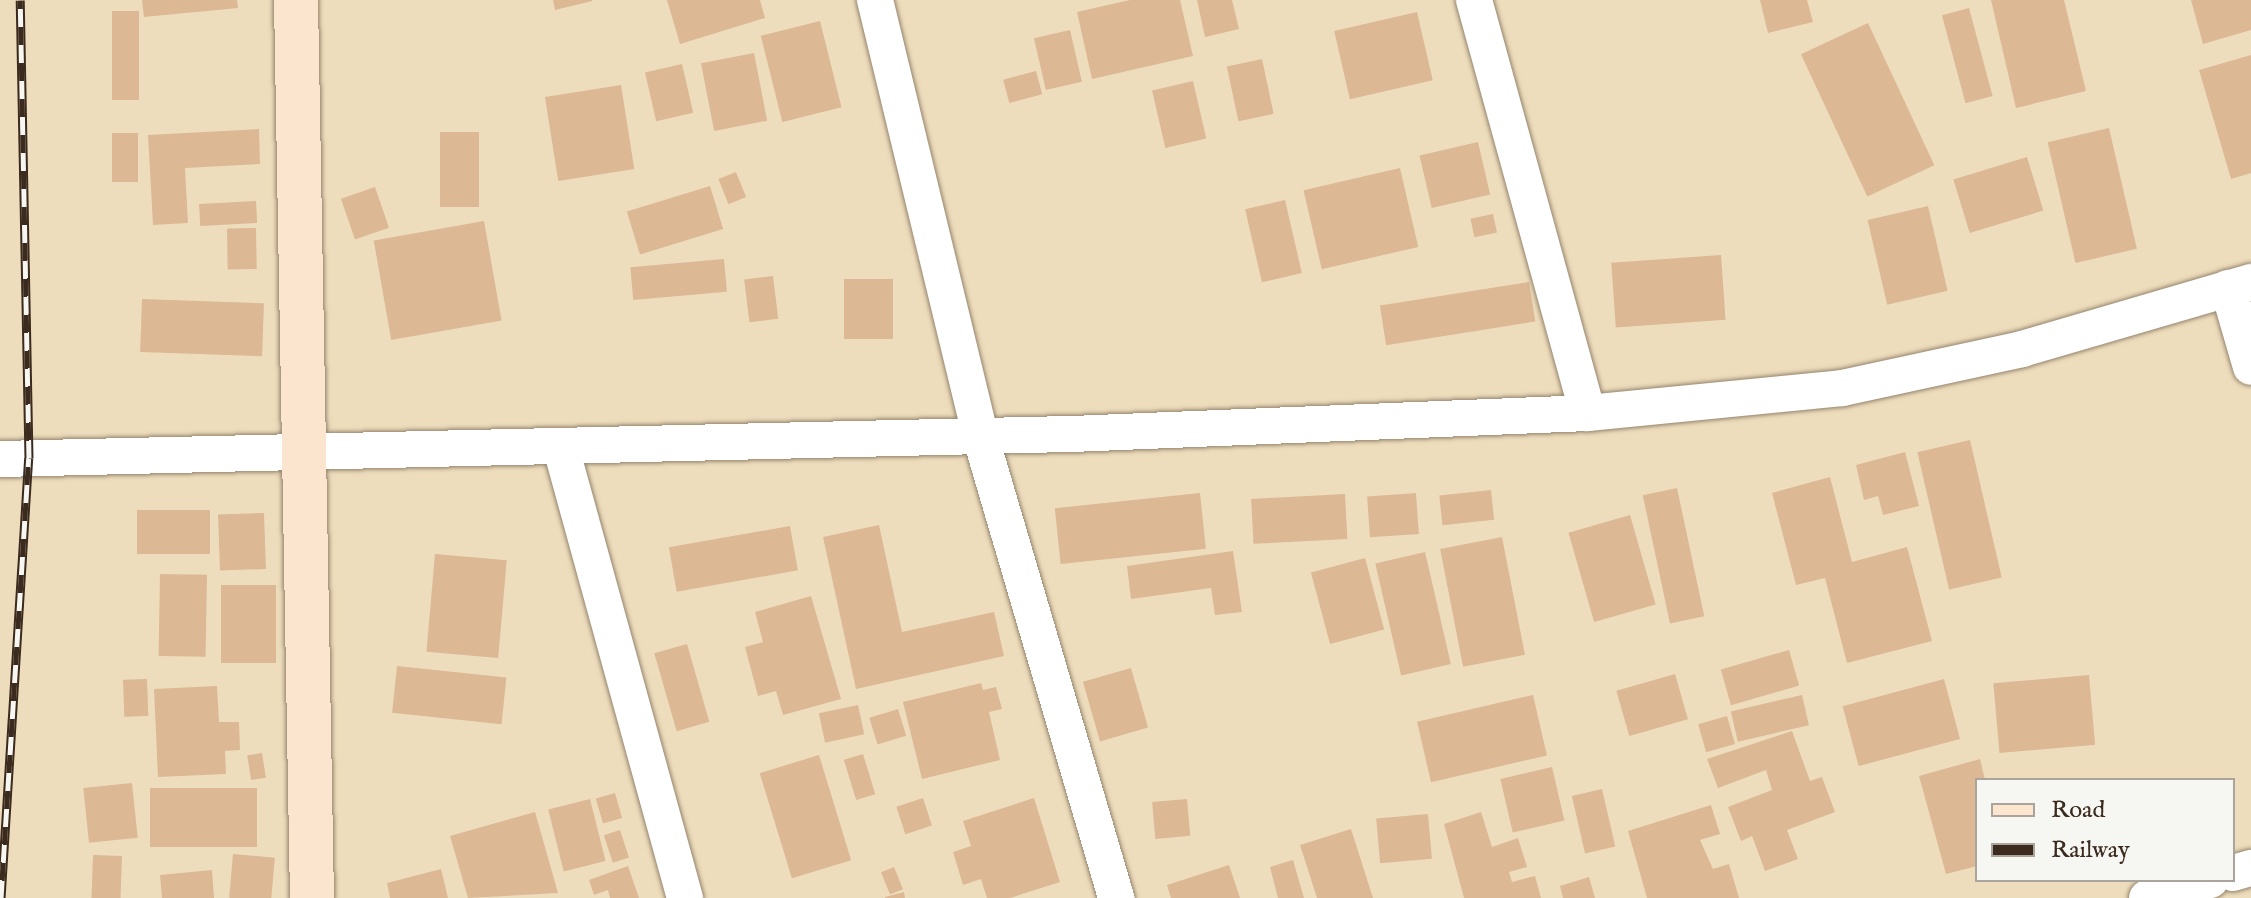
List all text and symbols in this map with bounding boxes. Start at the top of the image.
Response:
legend [1975,778,2235,882]
text: Road [2051,795,2105,826]
text: Railway [2051,835,2130,866]

